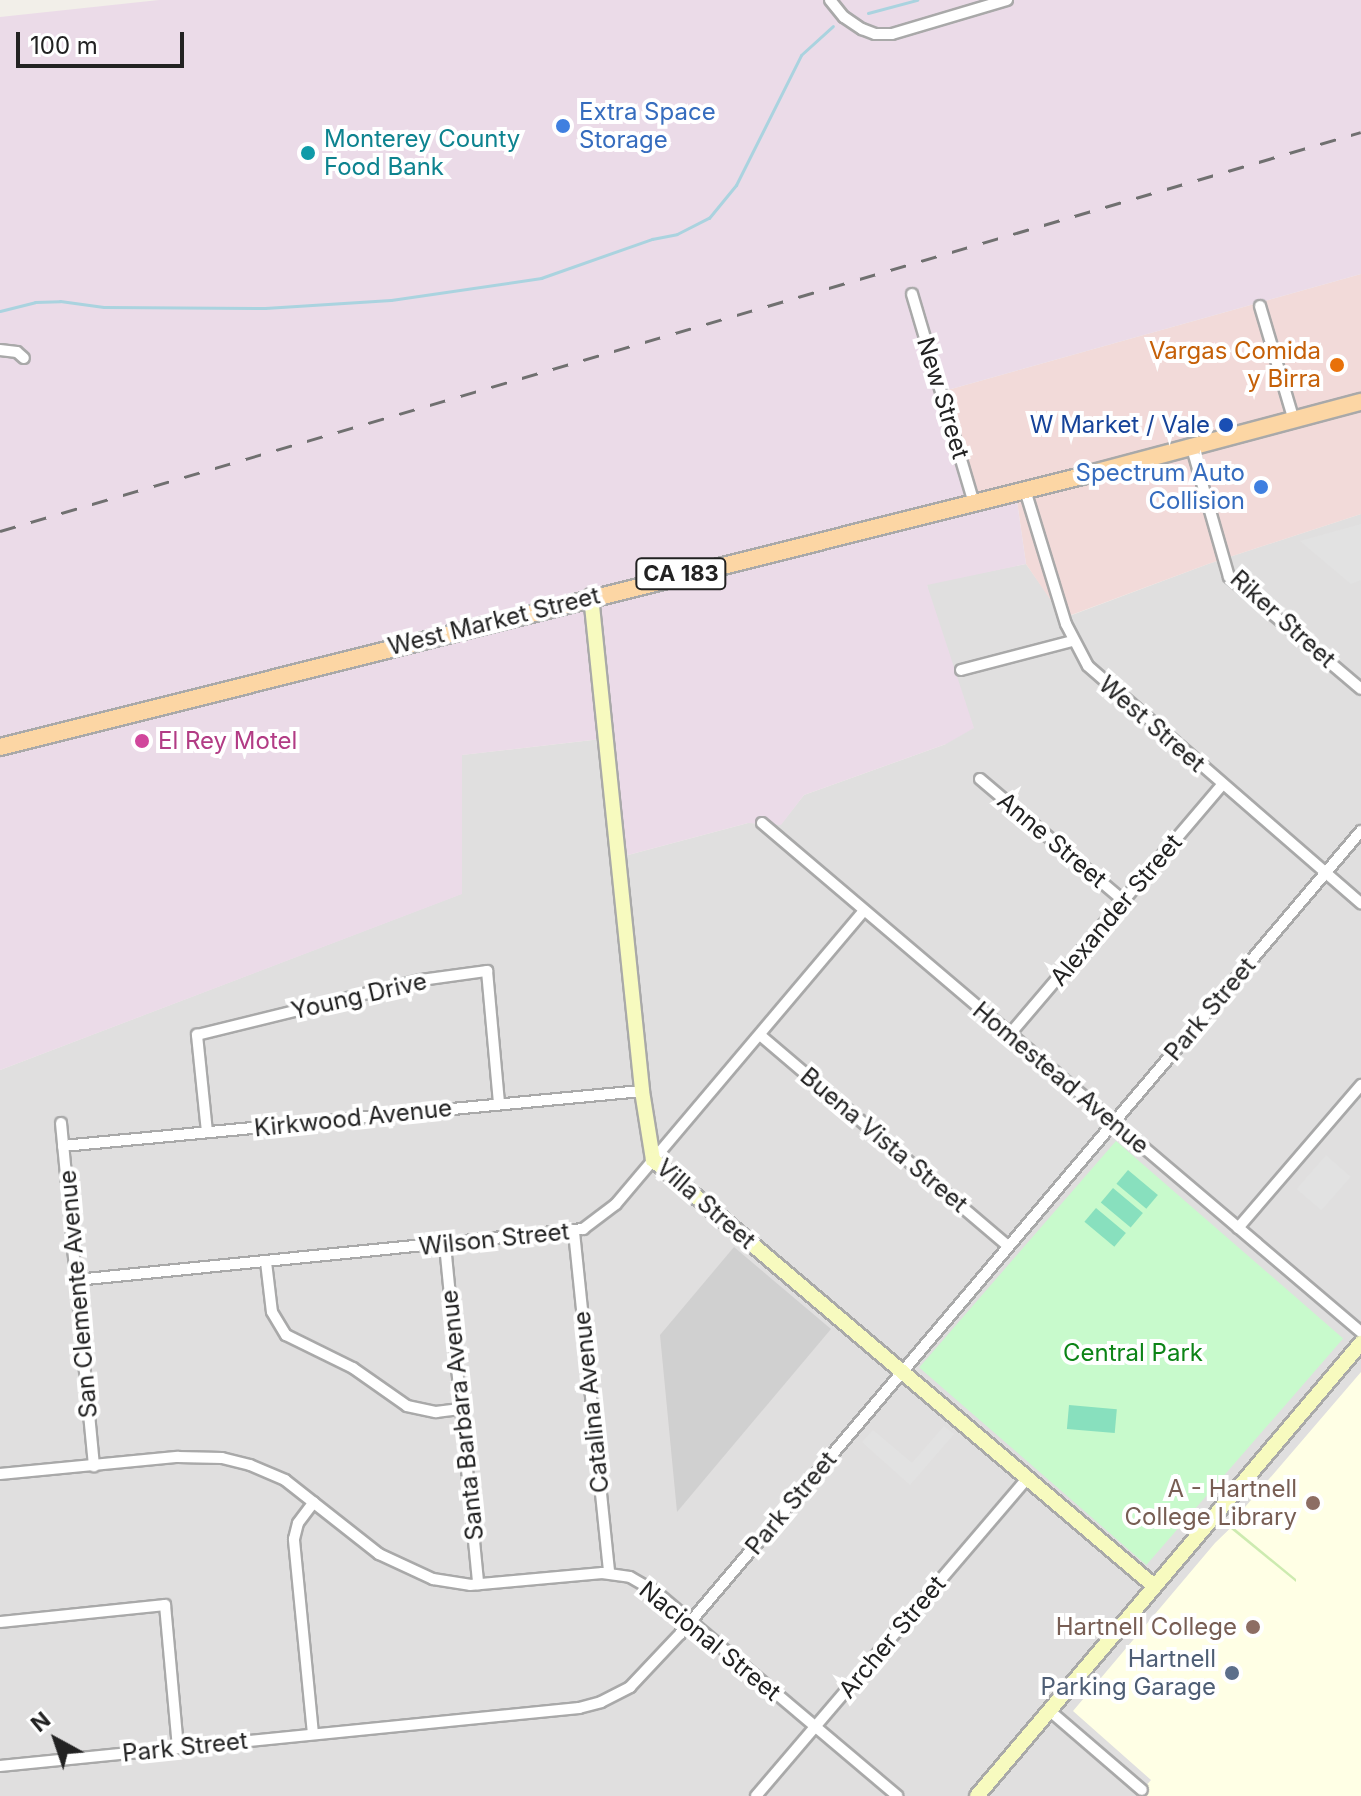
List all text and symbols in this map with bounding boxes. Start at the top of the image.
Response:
scale bar [20,16,188,66]
text: 100 m [30,31,98,60]
place label: Extra Space Storage [579,98,716,154]
marker: Extra Space Storage [554,117,572,135]
place label: Monterey County Food Bank [324,125,520,181]
marker: Monterey County Food Bank [299,144,317,162]
street label: New Street [911,334,975,462]
place label: Vargas Comida y Birra [1149,337,1321,393]
marker: Vargas Comida y Birra [1328,356,1346,374]
place label: W Market / Vale [1030,411,1210,439]
marker: W Market / Vale [1217,416,1235,434]
place label: Spectrum Auto Collision [1076,459,1245,515]
marker: Spectrum Auto Collision [1252,478,1270,496]
road number: CA 183 [635,556,727,592]
street label: Riker Street [1225,564,1341,674]
street label: West Market Street [385,581,603,661]
street label: West Street [1093,670,1211,778]
place label: El Rey Motel [158,727,297,755]
marker: El Rey Motel [133,732,151,750]
street label: Anne Street [992,786,1112,894]
street label: Alexander Street [1044,828,1188,992]
street label: Park Street [1159,952,1261,1066]
street label: Young Drive [288,966,430,1026]
street label: Homestead Avenue [967,996,1155,1160]
street label: Buena Vista Street [795,1062,973,1218]
street label: Kirkwood Avenue [253,1093,453,1143]
street label: Villa Street [651,1153,761,1255]
street label: San Clemente Avenue [53,1169,103,1419]
street label: Wilson Street [417,1217,571,1261]
street label: Santa Barbara Avenue [435,1288,489,1542]
street label: Catalina Avenue [567,1310,615,1494]
park label: Central Park [1063,1339,1203,1367]
street label: Park Street [740,1446,842,1560]
place label: A - Hartnell College Library [1125,1475,1297,1531]
marker: A - Hartnell College Library [1304,1494,1322,1512]
street label: Archer Street [833,1570,951,1704]
street label: Nacional Street [634,1575,786,1707]
place label: Hartnell College [1056,1613,1237,1641]
marker: Hartnell College [1244,1618,1262,1636]
place label: Hartnell Parking Garage [1041,1645,1216,1701]
marker: Hartnell Parking Garage [1223,1664,1241,1682]
north arrow [16,1700,96,1780]
text: N [26,1706,55,1737]
street label: Park Street [121,1726,249,1768]

